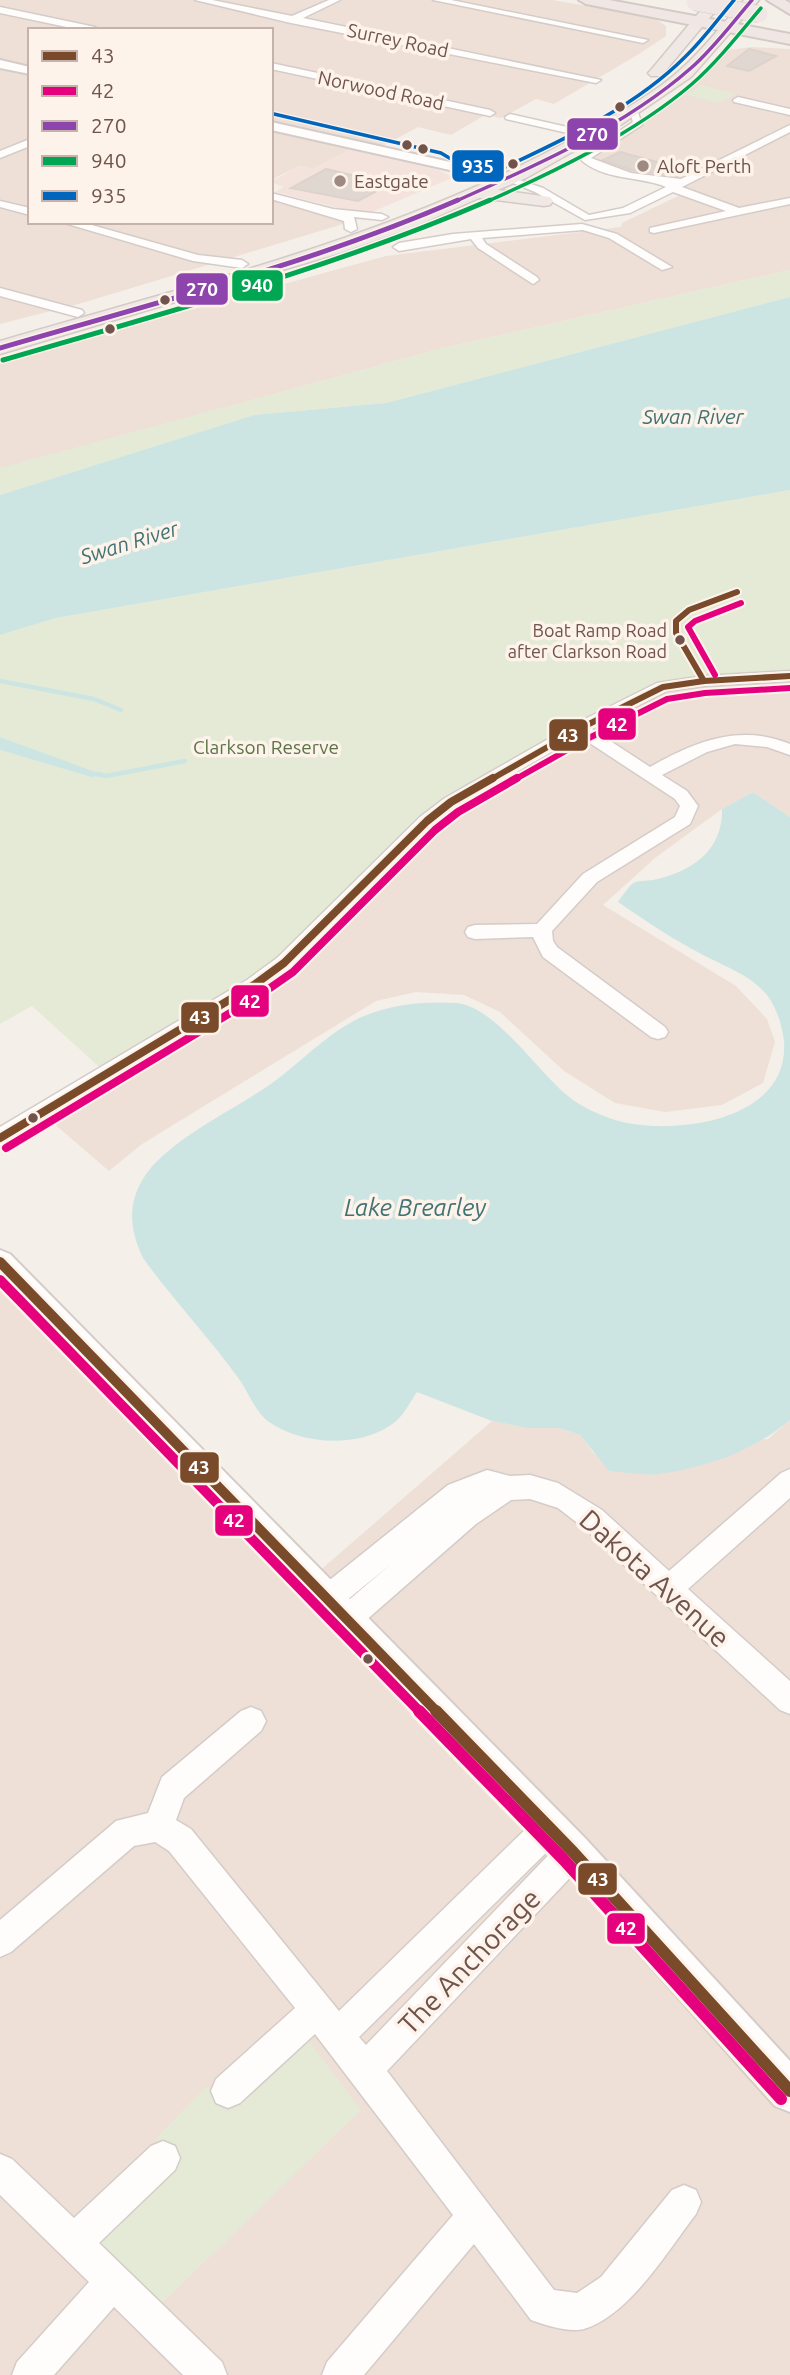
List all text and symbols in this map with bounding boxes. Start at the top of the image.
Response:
street label: Surrey Road [345,19,451,61]
legend [28,28,273,224]
text: 43 [91,43,115,67]
street label: Norwood Road [316,66,446,114]
text: 42 [91,78,115,102]
unlabelled marker [613,100,627,114]
text: 270 [91,113,127,137]
line badge: 270 [566,117,619,151]
text: 270 [576,123,608,145]
unlabelled marker [400,138,414,152]
unlabelled marker [416,142,430,156]
text: 940 [91,148,127,172]
line badge: 935 [451,149,505,183]
text: 935 [462,155,494,177]
place label: Aloft Perth [657,155,752,177]
unlabelled marker [506,157,520,171]
marker: Aloft Perth [635,158,651,174]
place label: Eastgate [354,170,429,192]
marker: Eastgate [332,173,348,189]
text: 935 [91,183,127,207]
line badge: 940 [231,269,284,302]
line badge: 270 [175,272,229,306]
text: 940 [241,274,273,296]
text: 270 [186,278,218,300]
unlabelled marker [158,293,172,307]
unlabelled marker [103,322,117,336]
water label: Swan River [641,404,745,428]
water label: Swan River [76,515,182,569]
place label: Boat Ramp Road after Clarkson Road [508,620,667,661]
marker: Boat Ramp Road after Clarkson Road [673,633,687,647]
line badge: 42 [597,707,637,741]
text: 42 [606,713,628,735]
line badge: 43 [548,718,589,752]
text: 43 [557,724,579,746]
park label: Clarkson Reserve [193,736,339,758]
line badge: 42 [230,984,270,1018]
text: 42 [239,990,261,1012]
line badge: 43 [180,1001,220,1034]
text: 43 [189,1006,211,1028]
unlabelled marker [26,1111,40,1125]
water label: Lake Brearley [344,1194,486,1221]
line badge: 43 [179,1451,220,1484]
text: 43 [188,1456,210,1478]
street label: Dakota Avenue [574,1503,736,1653]
line badge: 42 [214,1504,254,1537]
text: 42 [223,1509,245,1531]
unlabelled marker [361,1652,375,1666]
line badge: 43 [577,1862,618,1896]
text: 43 [587,1868,609,1890]
street label: The Anchorage [392,1882,546,2040]
line badge: 42 [606,1912,646,1945]
text: 42 [615,1917,637,1939]

